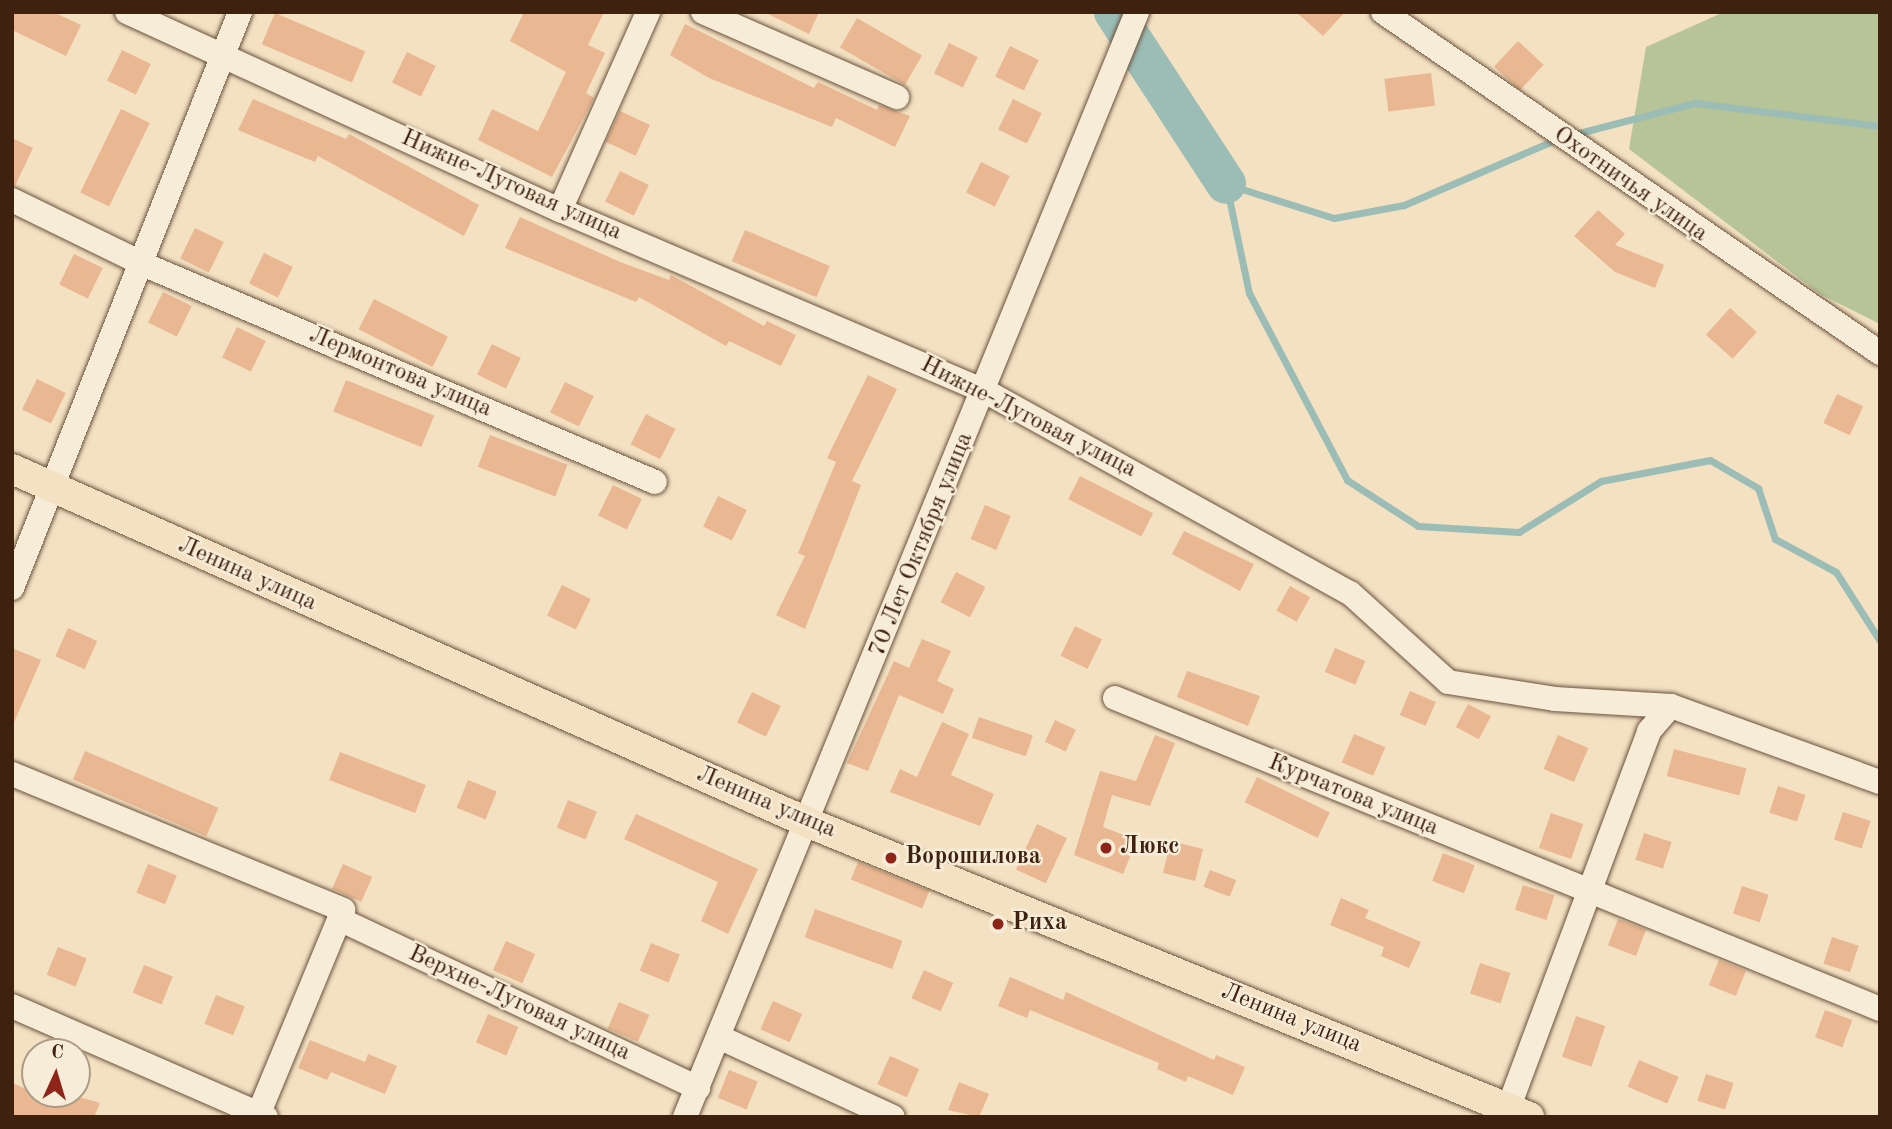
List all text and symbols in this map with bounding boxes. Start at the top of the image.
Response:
street label: Охотничья улица [1547,121,1713,249]
street label: Нижне-Луговая улица [396,124,626,248]
street label: Лермонтова улица [304,322,496,424]
street label: Нижне-Луговая улица [915,351,1141,485]
street label: 70 Лет Октября улица [864,428,980,662]
street label: Ленина улица [173,532,321,618]
street label: Курчатова улица [1264,749,1442,843]
street label: Ленина улица [692,761,840,845]
place label: Люкс [1120,834,1180,862]
marker: Люкс [1098,840,1114,856]
place label: Ворошилова [905,844,1041,872]
marker: Ворошилова [883,850,899,866]
place label: Риха [1012,910,1067,938]
marker: Риха [990,916,1006,932]
street label: Верхне-Луговая улица [403,940,635,1068]
street label: Ленина улица [1217,978,1365,1060]
north arrow [21,1038,91,1108]
text: С [50,1044,64,1063]

